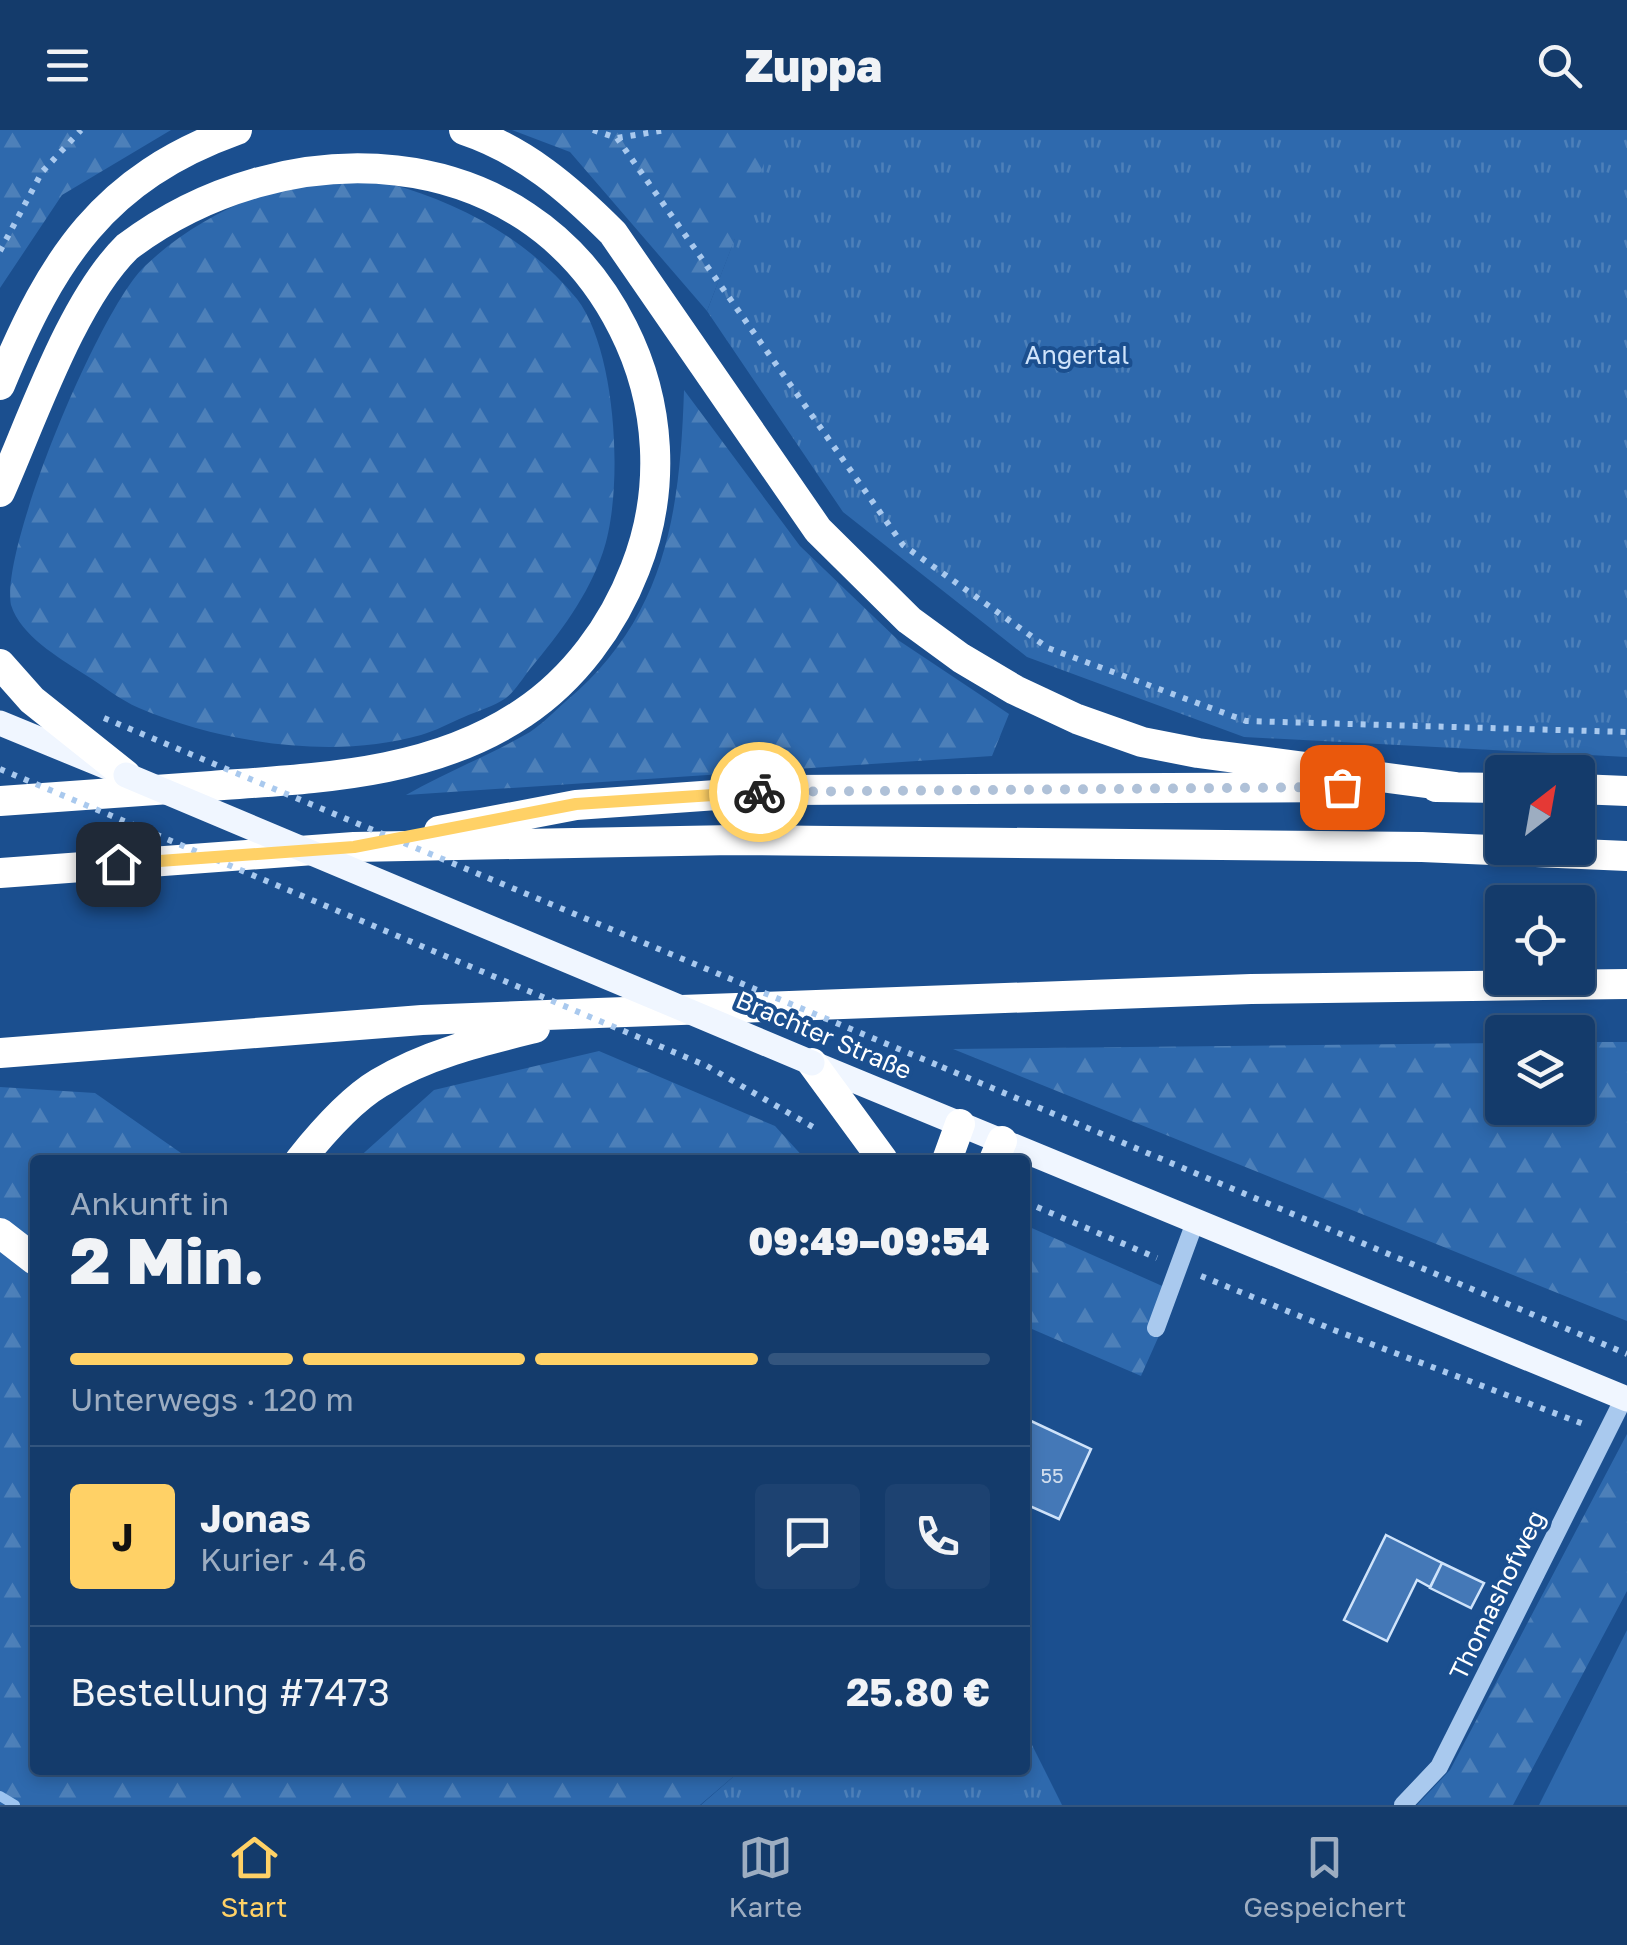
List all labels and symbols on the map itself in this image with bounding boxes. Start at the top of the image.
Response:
park label: Angertal [1025,339,1129,370]
courier [709,742,809,842]
pin [1300,745,1385,830]
north arrow [1485,755,1595,865]
pin [76,822,161,907]
street label: Brachter Straße [732,984,917,1085]
house number: 55 [1040,1463,1064,1487]
street label: Thomashofweg [1442,1505,1551,1685]

